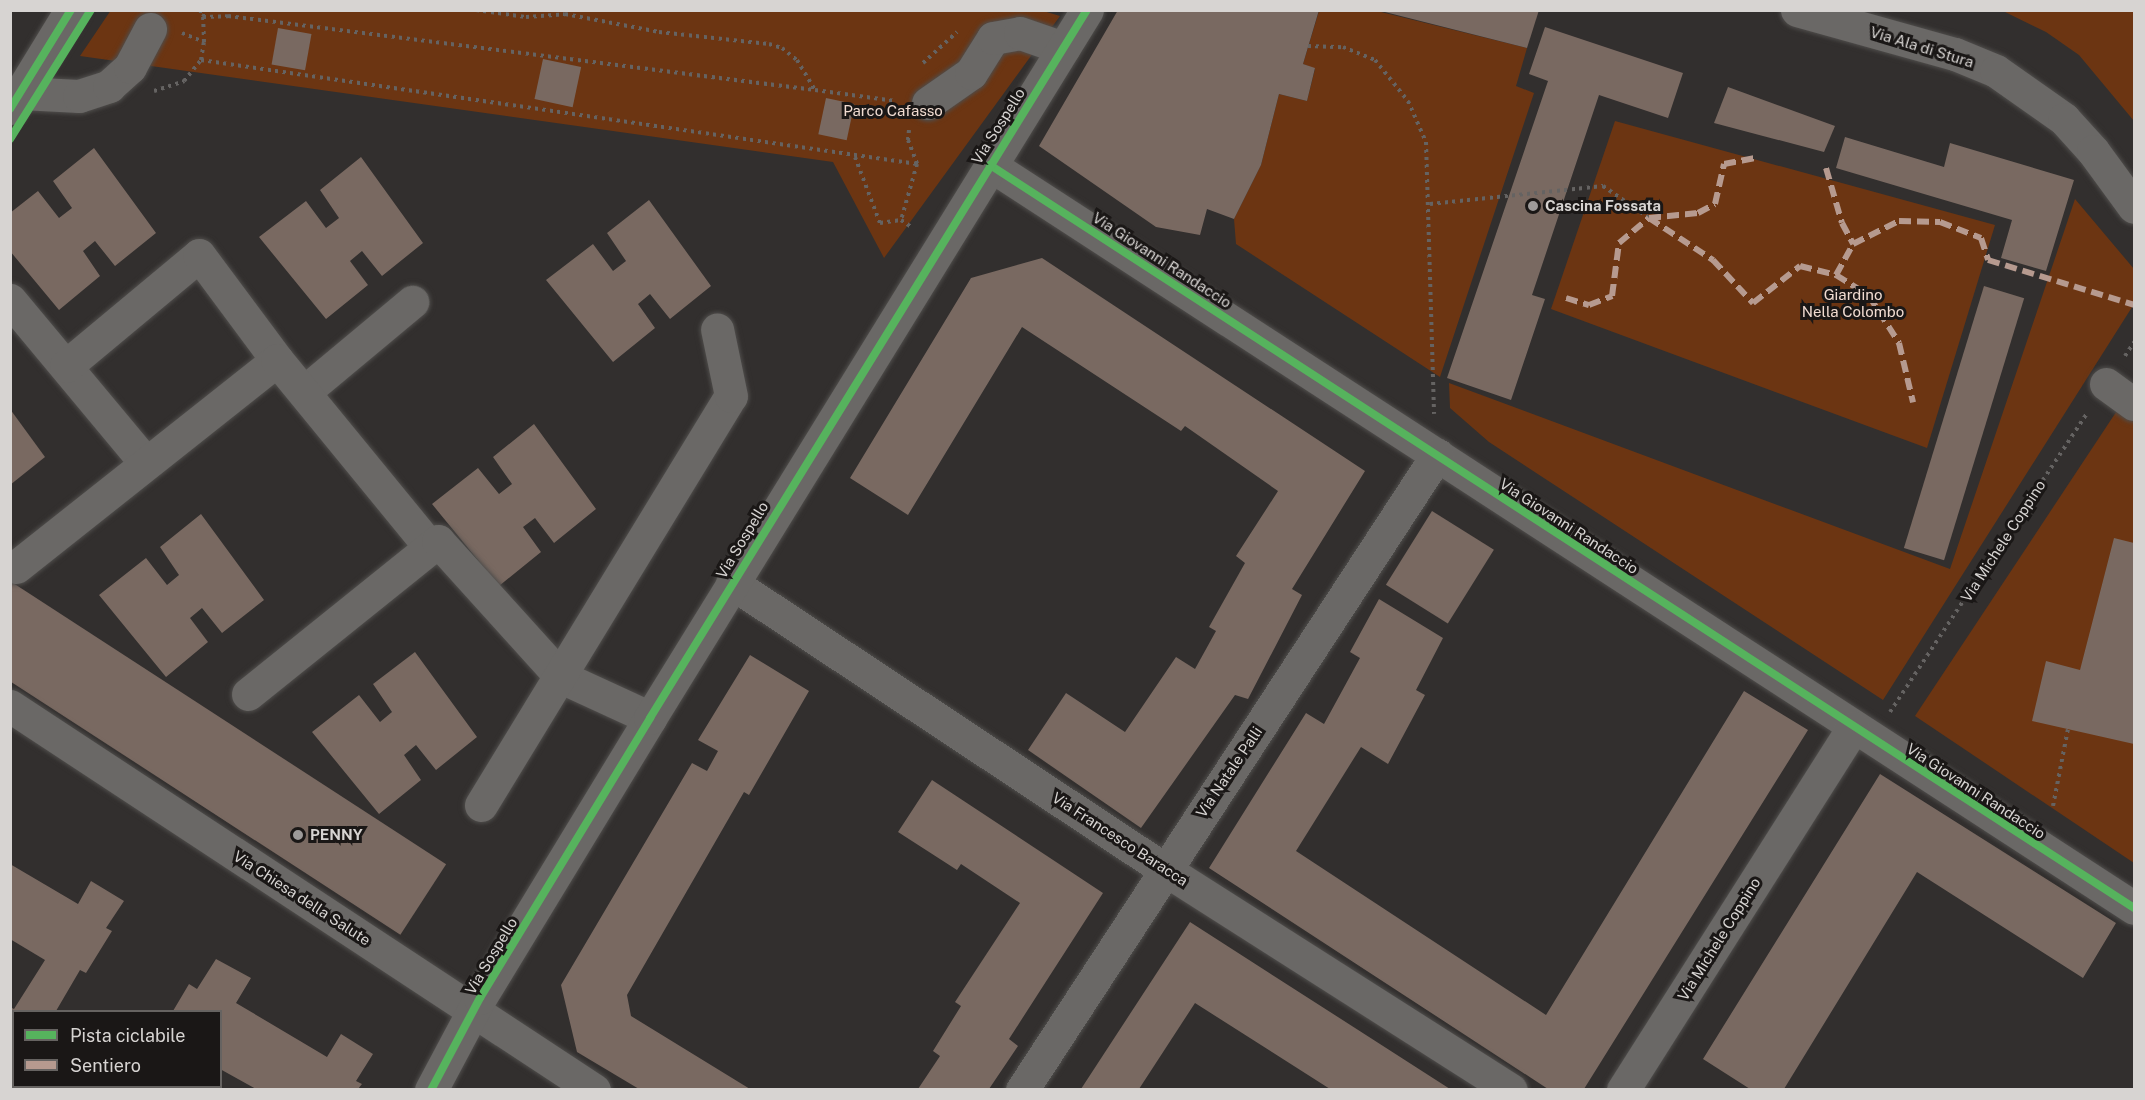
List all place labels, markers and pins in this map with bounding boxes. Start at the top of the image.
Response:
place label: Cascina Fossata [1545,197,1661,215]
marker: Cascina Fossata [1526,199,1540,213]
place label: PENNY [310,826,363,844]
marker: PENNY [291,828,305,842]

